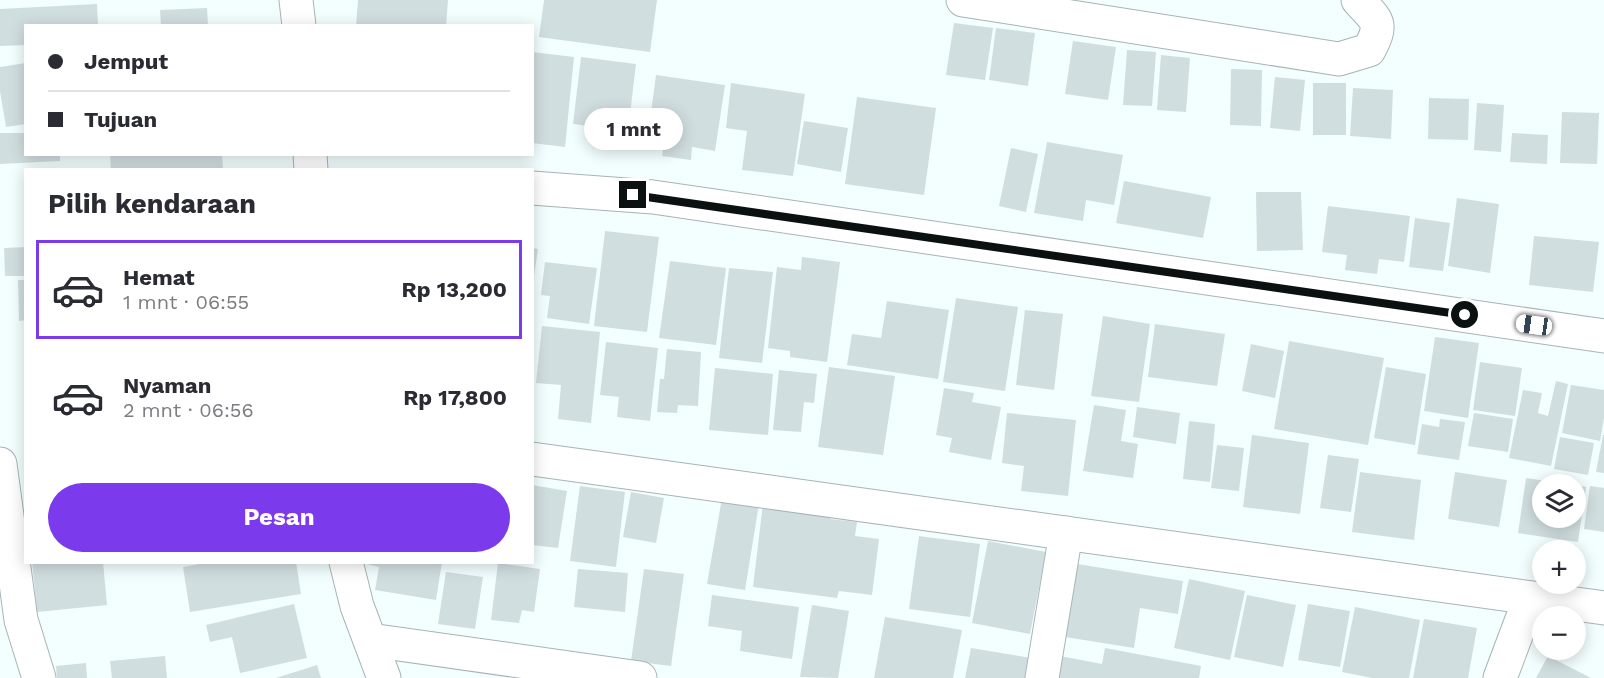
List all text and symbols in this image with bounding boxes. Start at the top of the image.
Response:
text: Jemput [84,49,168,74]
text: Tujuan [84,107,157,132]
callout: 1 mnt [584,108,682,150]
text: 1 mnt [606,117,661,141]
route end [619,181,646,208]
text: Pilih kendaraan [48,188,256,220]
icon: car [51,263,105,317]
text: Hemat [123,265,195,290]
text: Rp 13,200 [402,277,507,302]
text: 1 mnt · 06:55 [123,290,249,314]
route start [1451,301,1478,328]
car [1515,314,1553,336]
icon: car [51,371,105,425]
text: Nyaman [123,373,211,398]
text: Rp 17,800 [403,385,507,410]
text: 2 mnt · 06:56 [123,398,254,422]
map controls [1532,474,1586,660]
button: layers [1532,474,1586,528]
button: Pesan [48,483,510,552]
button: + [1532,540,1586,594]
button: − [1532,606,1586,660]

